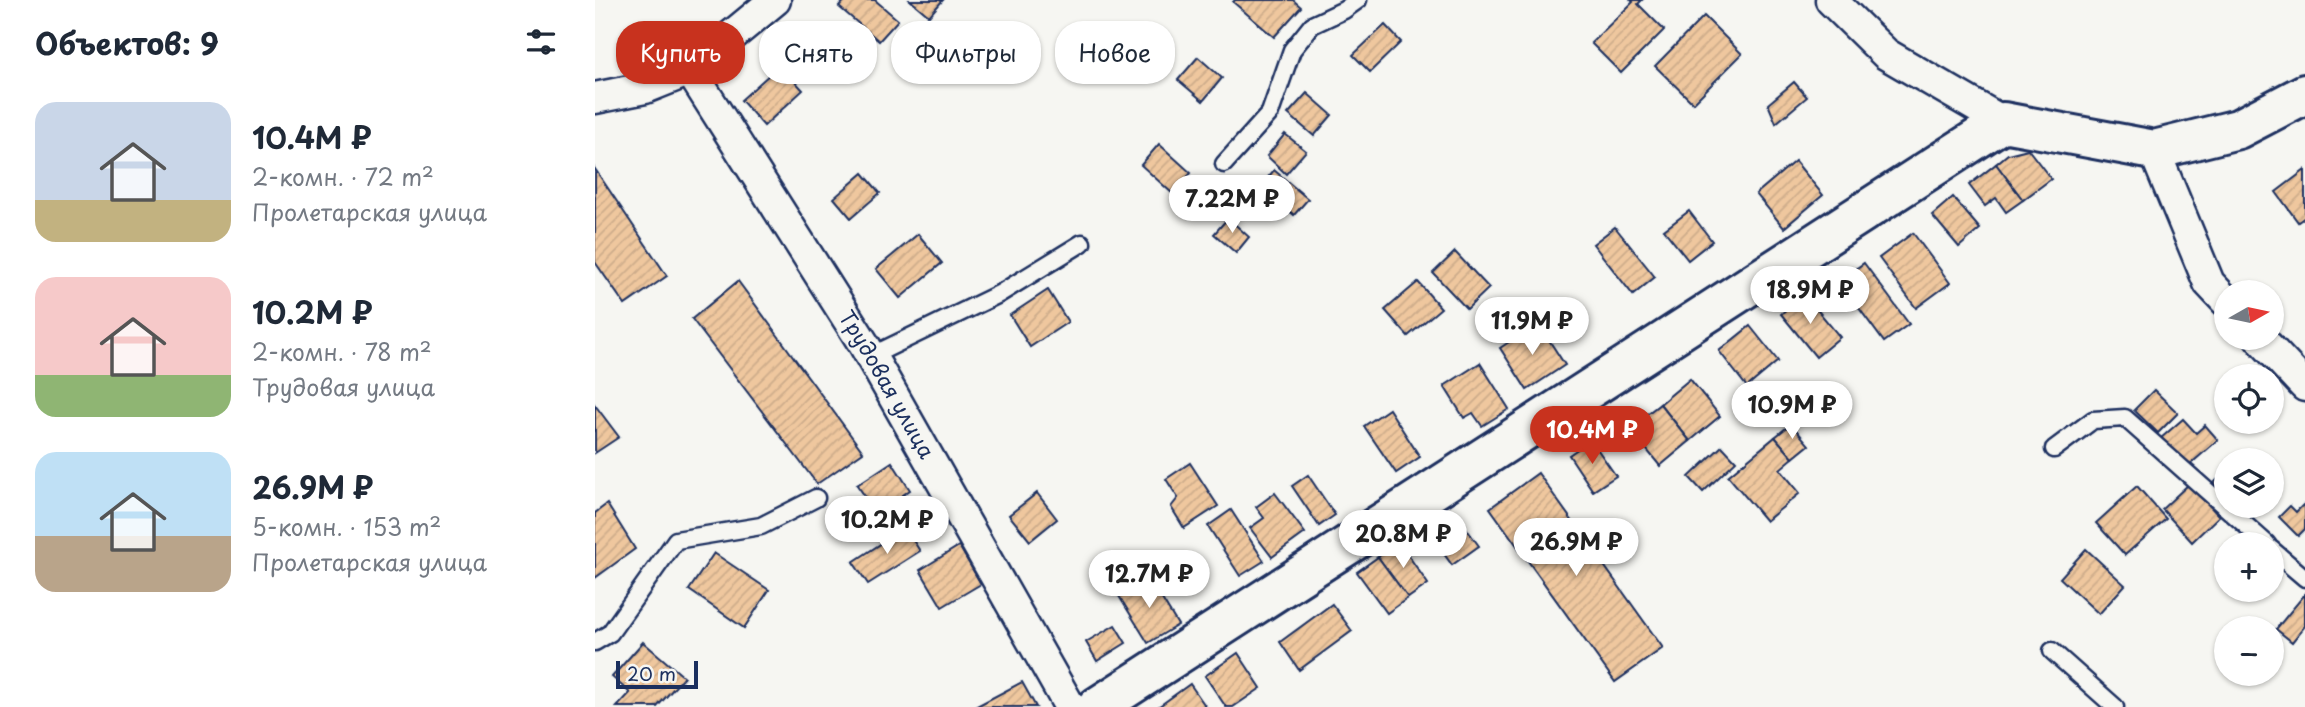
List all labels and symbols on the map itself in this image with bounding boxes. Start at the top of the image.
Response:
pin: 7.22M ₽ [1167,176,1297,235]
pin: 18.9M ₽ [1745,266,1875,326]
north arrow [2214,280,2284,350]
pin: 11.9M ₽ [1467,298,1597,357]
street label: Трудовая улица [832,303,944,465]
pin: 10.9M ₽ [1727,382,1857,441]
pin: 10.4M ₽ [1527,406,1657,466]
pin: 10.2M ₽ [822,496,952,556]
pin: 20.8M ₽ [1338,510,1468,570]
pin: 26.9M ₽ [1511,518,1641,578]
pin: 12.7M ₽ [1084,550,1214,610]
scale bar [616,658,698,690]

